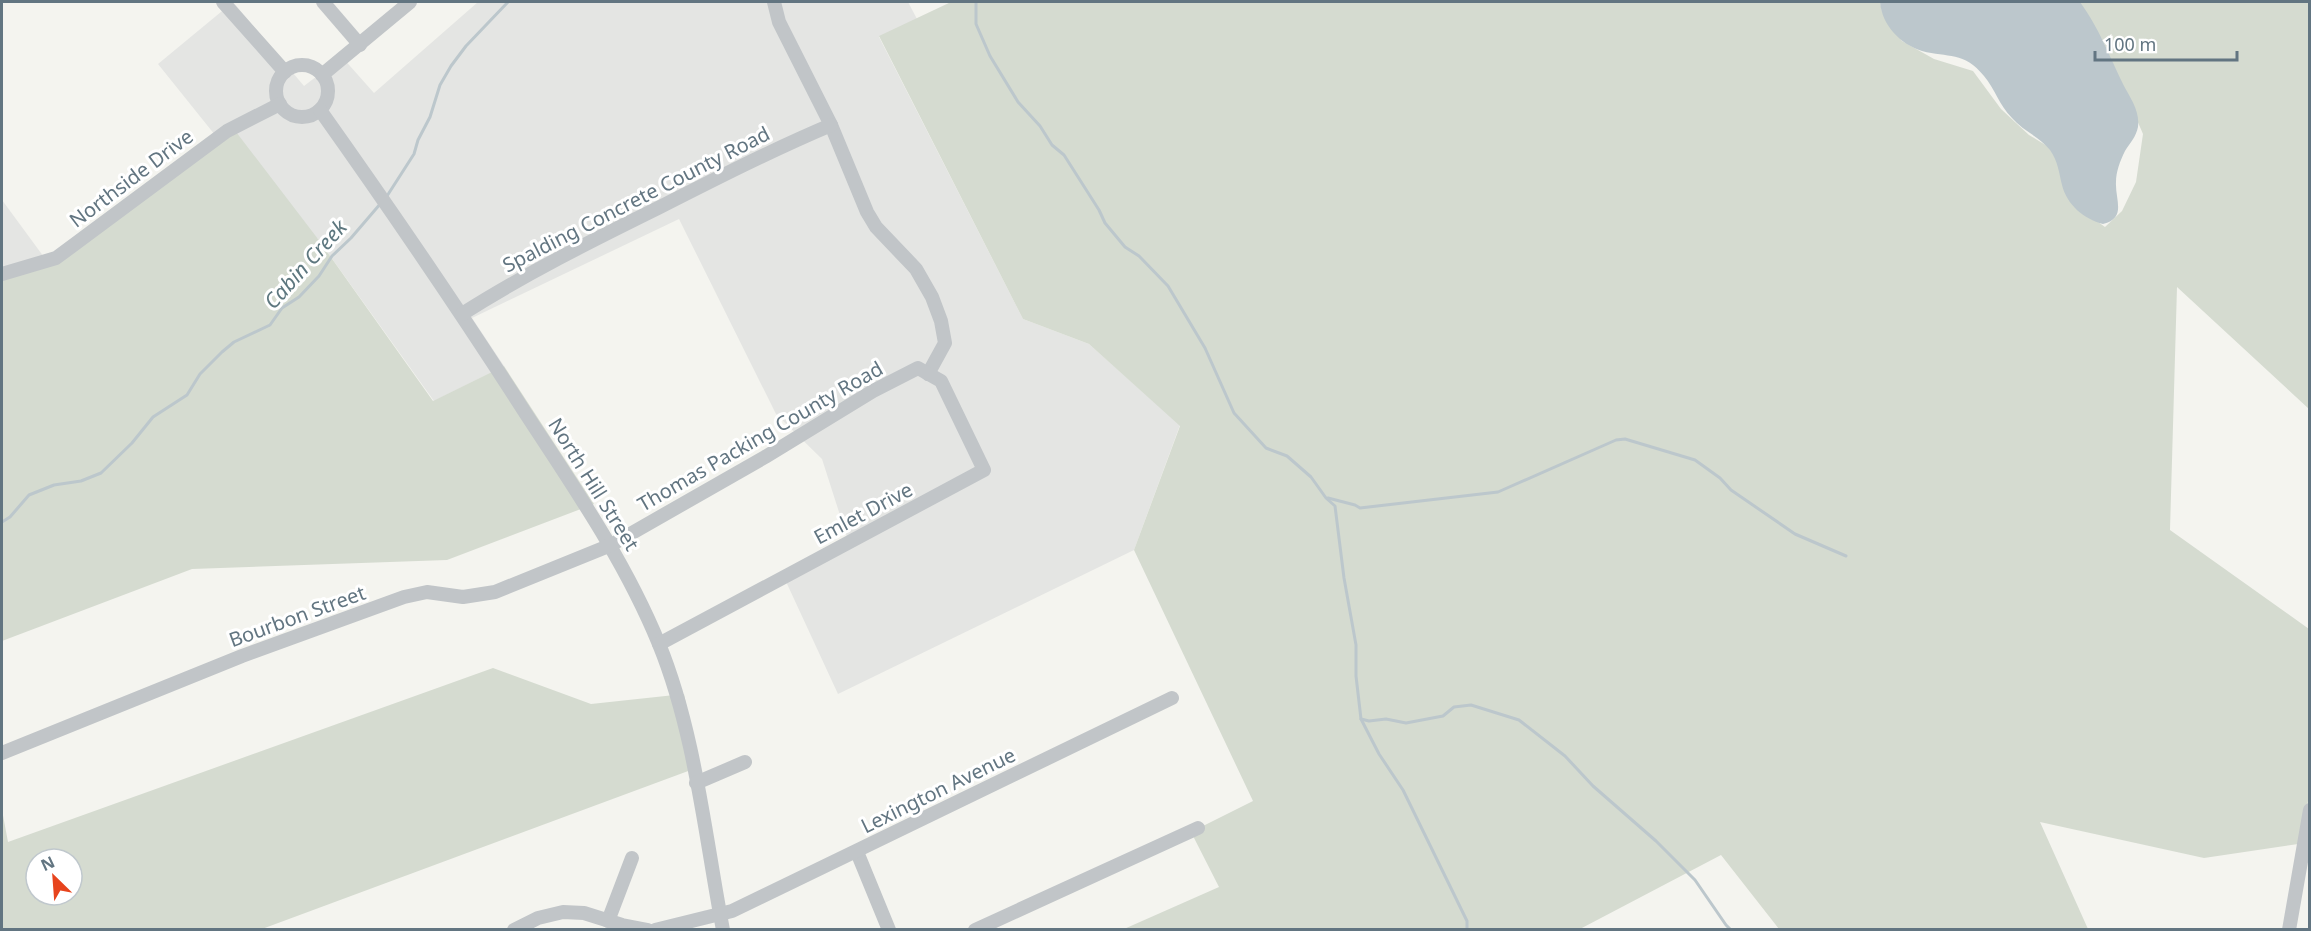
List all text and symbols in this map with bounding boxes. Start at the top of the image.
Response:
scale bar [2095,24,2238,62]
text: 100 m [2104,32,2156,56]
street label: Spalding Concrete County Road [498,120,774,278]
street label: Northside Drive [64,123,198,233]
water label: Cabin Creek [257,212,354,315]
street label: Thomas Packing County Road [632,355,888,517]
street label: North Hill Street [542,413,646,555]
street label: Emlet Drive [809,476,917,550]
street label: Bourbon Street [225,579,369,653]
street label: Lexington Avenue [856,741,1020,839]
north arrow [24,847,84,907]
text: N [37,851,58,876]

